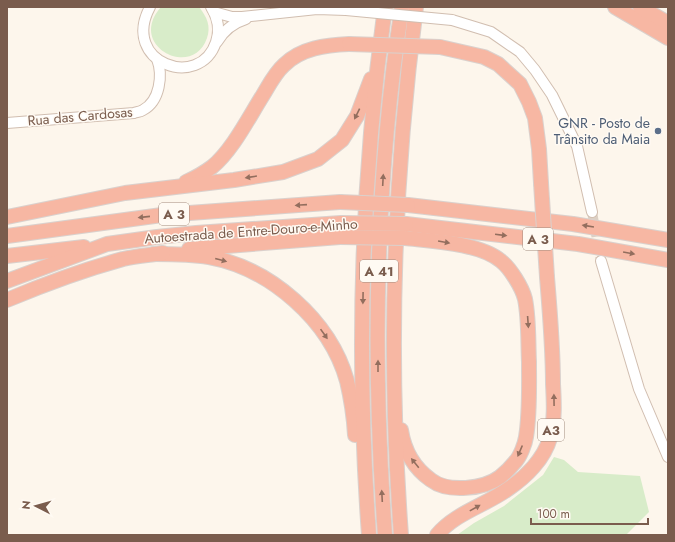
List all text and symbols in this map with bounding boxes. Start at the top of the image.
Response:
street label: Rua das Cardosas [27,101,134,131]
one-way arrow [354,109,360,120]
place label: GNR - Posto de Trânsito da Maia [554,113,650,149]
marker: GNR - Posto de Trânsito da Maia [653,126,663,136]
one-way arrow [245,174,257,180]
one-way arrow [380,174,387,186]
one-way arrow [295,201,307,208]
road number: A 3 [159,203,189,225]
one-way arrow [138,214,150,221]
street label: Autoestrada de Entre-Douro-e-Minho [144,214,359,248]
one-way arrow [582,223,594,229]
road number: A 3 [523,228,553,250]
one-way arrow [495,232,507,238]
one-way arrow [437,240,450,246]
one-way arrow [623,250,636,256]
one-way arrow [215,257,227,263]
road number: A 41 [360,260,398,282]
one-way arrow [360,292,366,305]
one-way arrow [524,316,531,328]
one-way arrow [320,329,328,340]
one-way arrow [375,359,381,372]
one-way arrow [551,393,557,406]
road number: A3 [538,419,564,441]
one-way arrow [517,445,524,457]
one-way arrow [410,458,419,468]
north arrow [16,486,56,526]
one-way arrow [379,490,386,502]
text: N [18,500,34,510]
scale bar [531,500,648,526]
one-way arrow [469,504,480,511]
text: 100 m [537,505,570,523]

